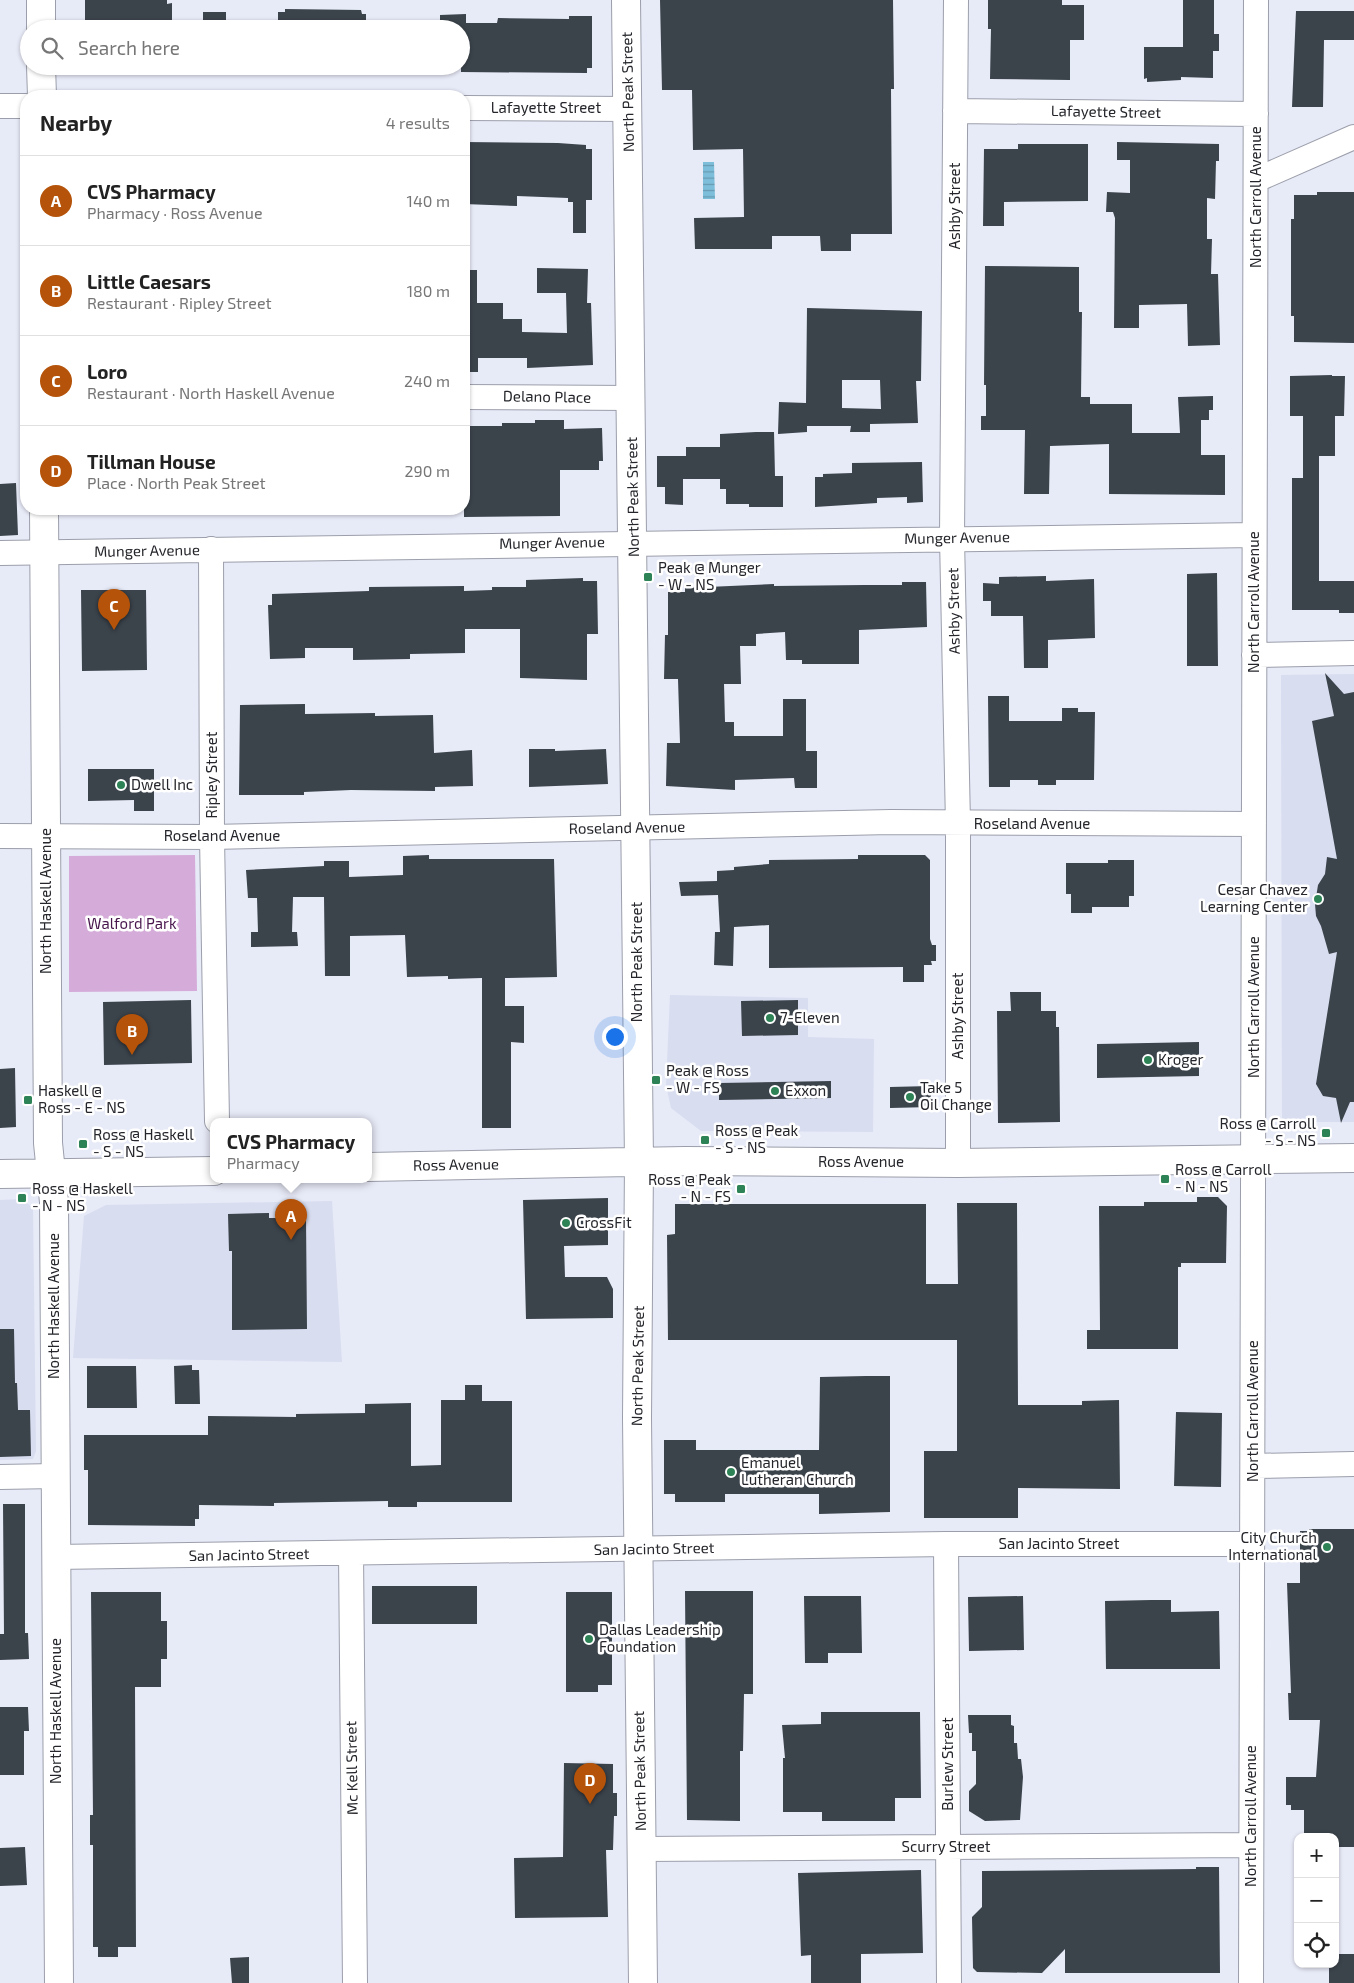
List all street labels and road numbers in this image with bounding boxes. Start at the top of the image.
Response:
street label: North Peak Street [617,31,637,152]
street label: Lafayette Street [491,98,601,116]
street label: Lafayette Street [1051,101,1162,121]
street label: North Carroll Avenue [1246,126,1264,268]
street label: Ashby Street [945,162,963,249]
street label: Delano Place [503,386,591,406]
street label: North Peak Street [622,436,642,557]
street label: Munger Avenue [904,527,1010,547]
street label: North Carroll Avenue [1244,531,1262,673]
street label: Munger Avenue [499,532,605,552]
street label: Munger Avenue [94,540,200,560]
street label: Ashby Street [943,567,963,655]
street label: Ripley Street [202,731,220,818]
street label: Roseland Avenue [974,814,1090,832]
street label: Roseland Avenue [569,817,685,837]
street label: Roseland Avenue [164,826,280,844]
street label: North Haskell Avenue [36,828,54,974]
street label: North Peak Street [627,901,645,1022]
street label: North Carroll Avenue [1244,936,1262,1078]
street label: Ashby Street [948,972,966,1059]
street label: Ross Avenue [818,1152,904,1170]
street label: Ross Avenue [413,1154,499,1174]
street label: North Haskell Avenue [44,1233,62,1379]
street label: North Peak Street [627,1305,647,1426]
street label: North Carroll Avenue [1243,1340,1261,1482]
street label: San Jacinto Street [999,1534,1120,1552]
street label: San Jacinto Street [593,1538,715,1558]
street label: San Jacinto Street [188,1544,310,1564]
street label: North Haskell Avenue [46,1638,64,1784]
street label: North Peak Street [629,1710,649,1831]
street label: Burlew Street [938,1717,956,1811]
street label: Mc Kell Street [341,1721,361,1815]
street label: North Carroll Avenue [1241,1745,1259,1887]
street label: Scurry Street [902,1837,991,1855]

